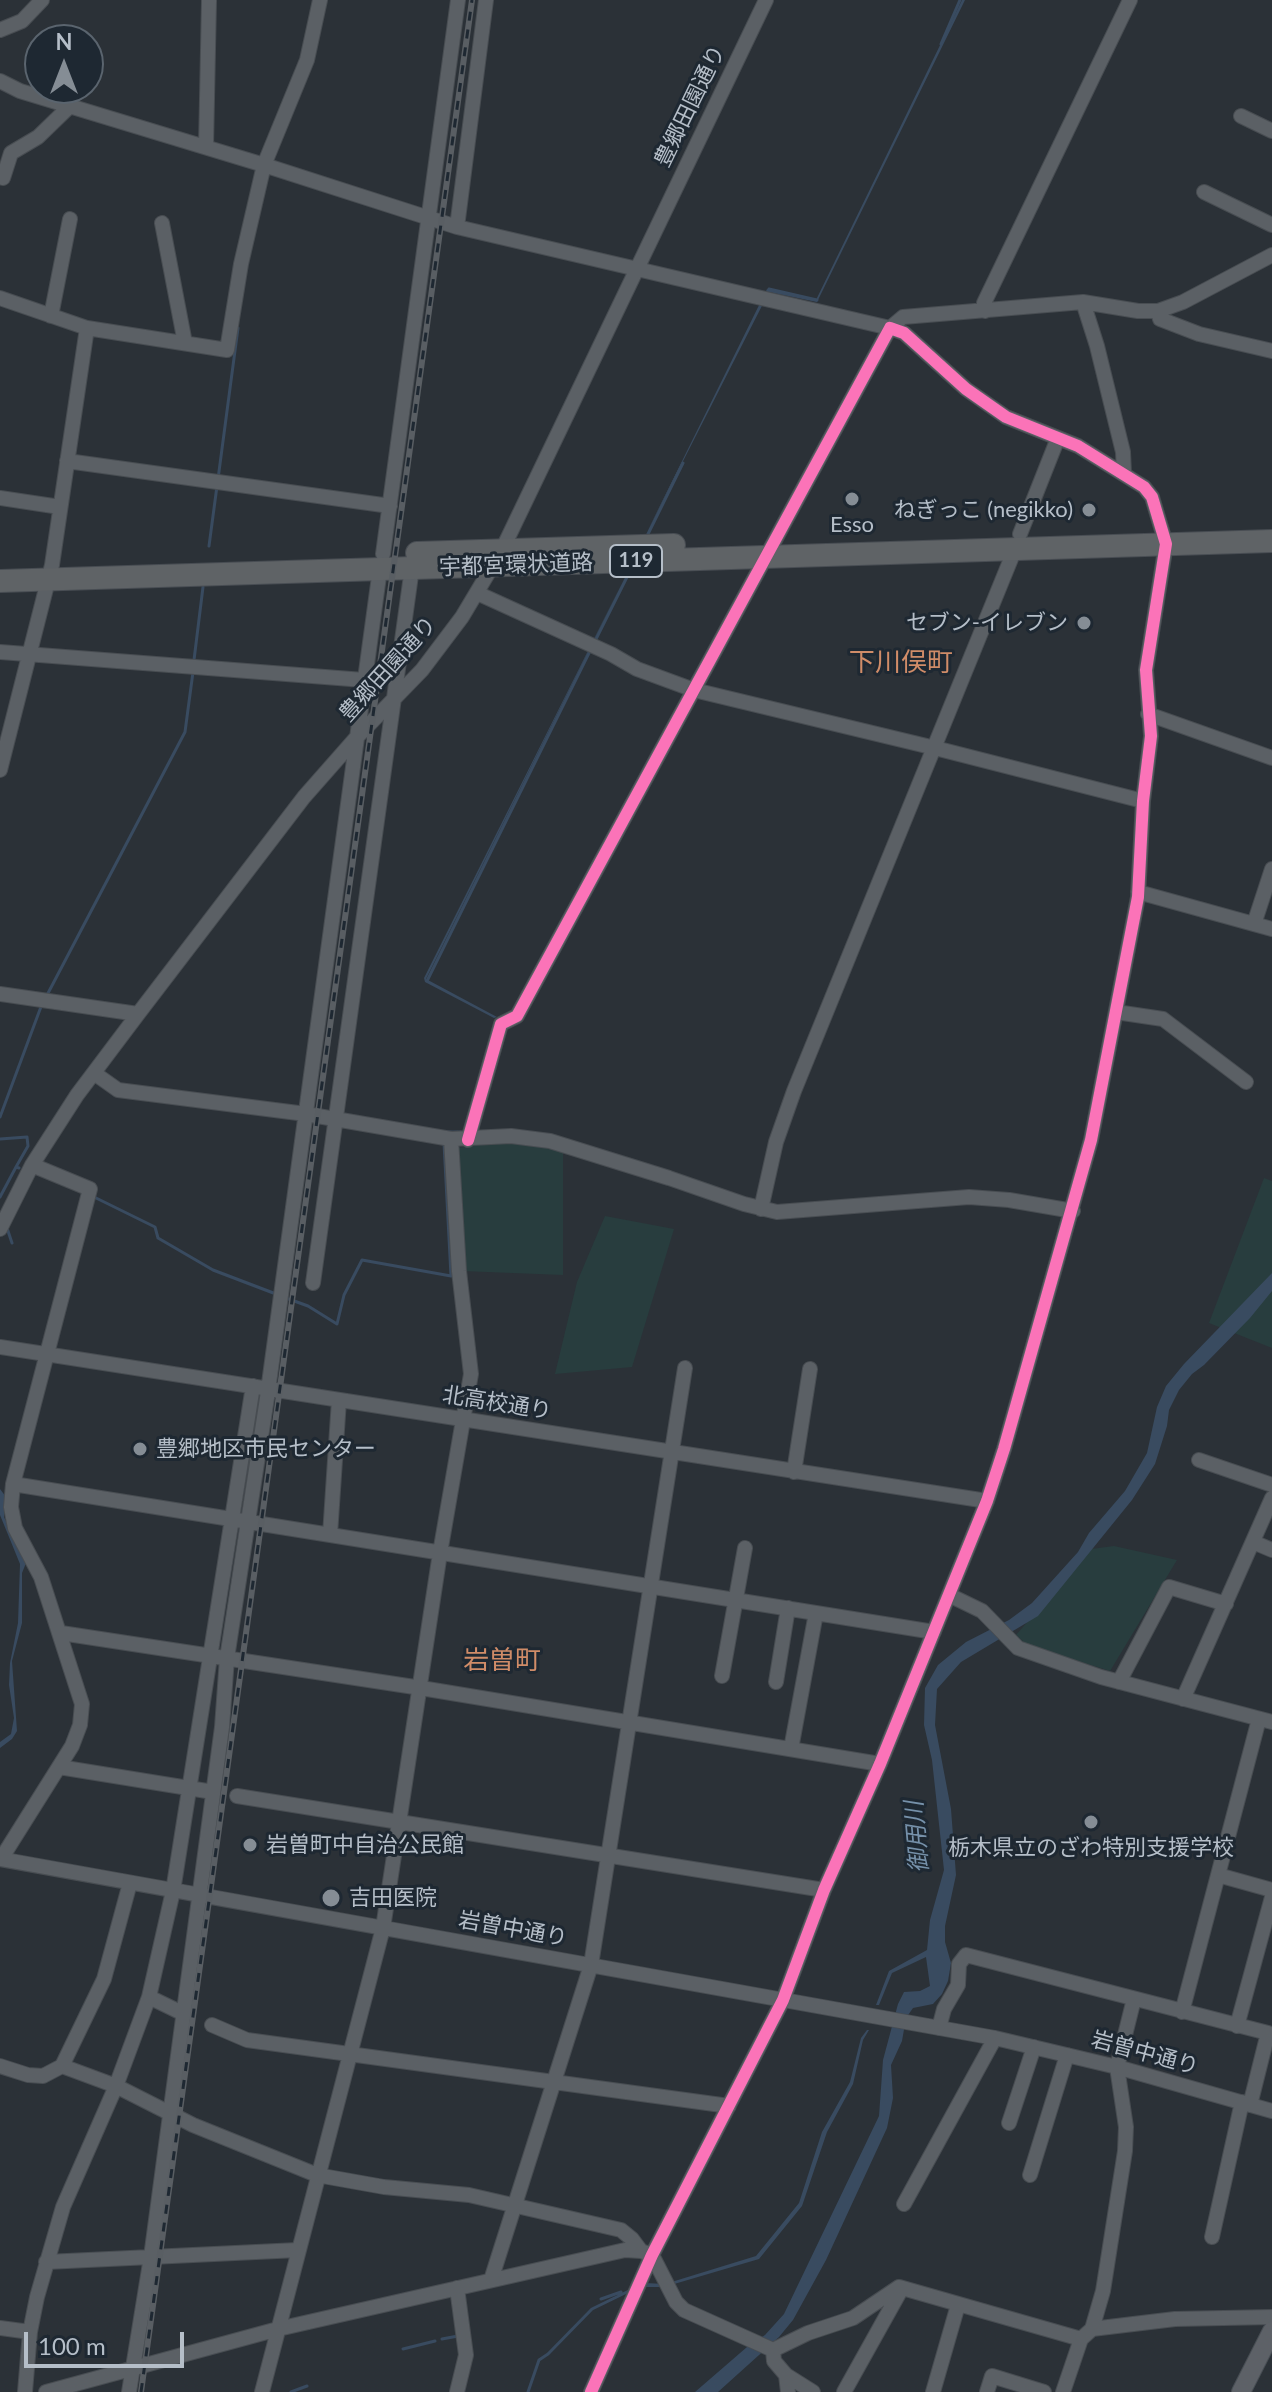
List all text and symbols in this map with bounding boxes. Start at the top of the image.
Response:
north arrow [24,24,104,104]
text: N [56,28,72,55]
street label: 豊郷田園通り [649,41,731,171]
marker: Esso [843,490,861,508]
place label: ねぎっこ (negikko) [894,497,1073,523]
marker: ねぎっこ (negikko) [1080,501,1098,519]
place label: Esso [830,512,874,538]
road number: 119 [610,545,662,577]
street label: 宇都宮環状道路 [439,549,593,581]
place label: セブン-イレブン [906,610,1068,636]
street label: 豊郷田園通り [334,611,442,727]
marker: セブン-イレブン [1075,614,1093,632]
district label: 下川俣町 [849,647,953,679]
street label: 北高校通り [441,1381,553,1425]
place label: 豊郷地区市民センター [156,1436,376,1462]
marker: 豊郷地区市民センター [131,1440,149,1458]
district label: 岩曽町 [463,1645,541,1677]
water label: 御用川 [900,1800,934,1874]
marker: 栃木県立のざわ特別支援学校 [1082,1813,1100,1831]
place label: 岩曽町中自治公民館 [266,1832,464,1858]
place label: 栃木県立のざわ特別支援学校 [948,1835,1234,1861]
marker: 岩曽町中自治公民館 [241,1836,259,1854]
place label: 吉田医院 [349,1885,437,1911]
marker: 吉田医院 [320,1887,342,1909]
street label: 岩曽中通り [457,1906,569,1952]
street label: 岩曽中通り [1088,2026,1202,2080]
scale bar [28,2316,188,2366]
text: 100 m [38,2331,106,2360]

